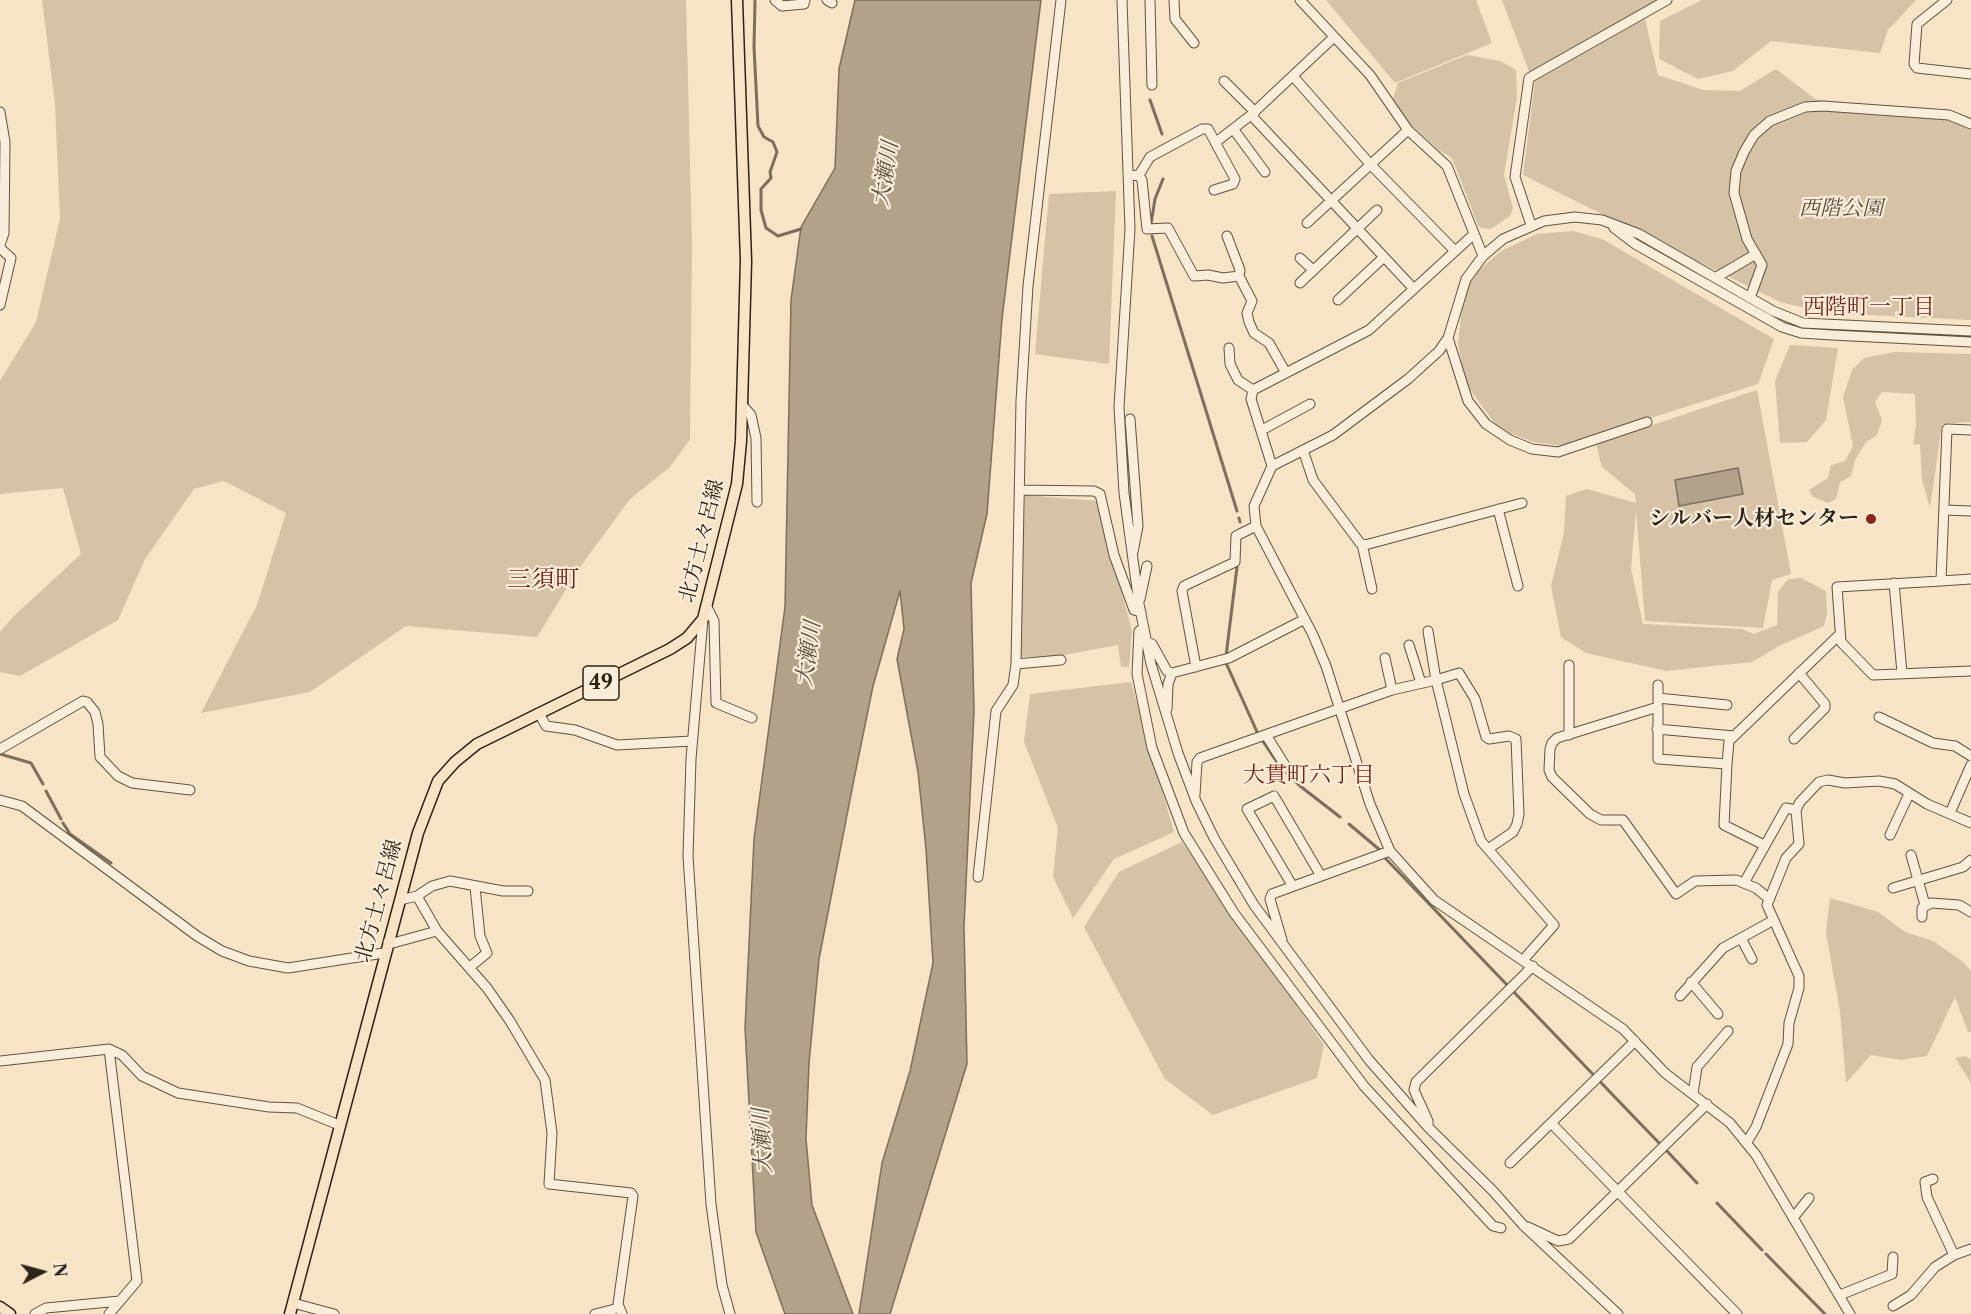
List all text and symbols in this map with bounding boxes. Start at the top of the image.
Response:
water label: 大瀬川 [868,139,904,209]
park label: 西階公園 [1799,196,1883,222]
district label: 西階町一丁目 [1803,295,1935,321]
street label: 北方土々呂線 [675,477,729,605]
place label: シルバー人材センター [1649,506,1859,532]
marker: シルバー人材センター [1864,512,1878,526]
district label: 三須町 [507,566,579,594]
water label: 大瀬川 [791,619,827,689]
road number: 49 [583,666,619,700]
district label: 大貫町六丁目 [1243,763,1375,789]
street label: 北方土々呂線 [351,837,407,965]
water label: 大瀬川 [748,1107,778,1175]
north arrow [12,1242,72,1302]
text: N [49,1262,71,1278]

